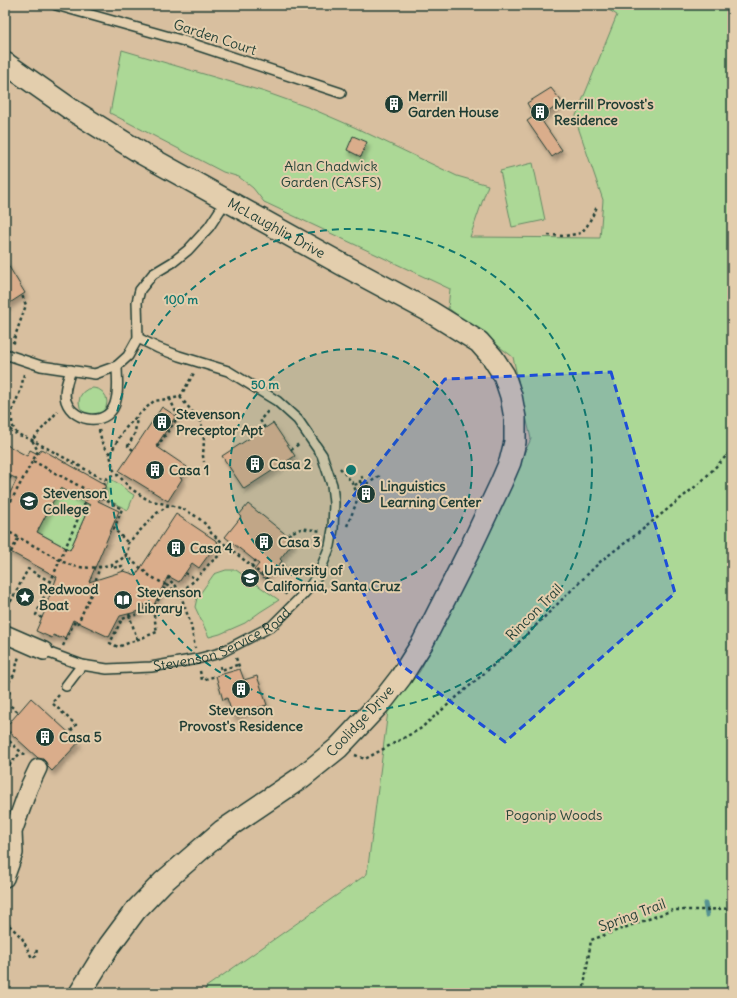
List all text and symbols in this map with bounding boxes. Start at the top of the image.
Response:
street label: Garden Court [171,15,259,59]
place label: Merrill Garden House [408,87,499,121]
building icon: Merrill Garden House [383,93,405,115]
place label: Merrill Provost's Residence [554,95,654,129]
building icon: Merrill Provost's Residence [529,101,551,123]
park label: Alan Chadwick Garden (CASFS) [281,157,381,191]
street label: McLaughlin Drive [225,194,328,262]
text: 100 m [164,292,198,307]
text: 50 m [251,377,280,392]
place label: Stevenson Preceptor Apt [176,405,263,439]
building icon: Stevenson Preceptor Apt [151,411,173,433]
building icon: Casa 2 [244,453,266,475]
place label: Casa 2 [269,455,312,473]
building icon: Casa 1 [144,459,166,481]
place label: Casa 1 [169,461,209,479]
centre of rings [344,463,358,477]
place label: Linguistics Learning Center [380,477,481,511]
building icon: Linguistics Learning Center [355,483,377,505]
place label: Stevenson College [43,484,107,518]
school or university icon: Stevenson College [18,490,40,512]
building icon: Casa 3 [253,531,275,553]
place label: Casa 3 [278,533,321,551]
building icon: Casa 4 [165,537,187,559]
place label: Casa 4 [190,539,233,557]
place label: University of California, Santa Cruz [264,561,401,595]
school or university icon: University of California, Santa Cruz [239,567,261,589]
place label: Redwood Boat [39,580,99,614]
street label: Rincon Trail [502,580,566,644]
place label: Stevenson Library [137,583,201,617]
place icon: Redwood Boat [14,586,36,608]
library icon: Stevenson Library [112,589,134,611]
street label: Stevenson Service Road [152,604,294,675]
building icon: Stevenson Provost's Residence [230,678,252,700]
street label: Coolidge Drive [322,682,398,760]
place label: Stevenson Provost's Residence [179,701,303,735]
building icon: Casa 5 [34,726,56,748]
place label: Casa 5 [59,728,102,746]
park label: Pogonip Woods [506,806,602,824]
street label: Spring Trail [596,895,668,935]

